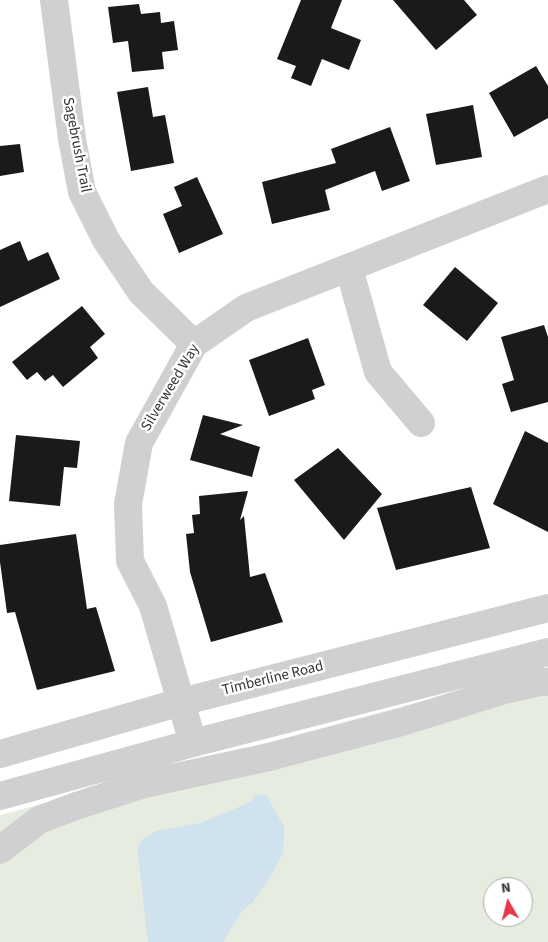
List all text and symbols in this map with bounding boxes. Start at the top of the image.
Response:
street label: Sagebrush Trail [58,96,94,194]
street label: Silverweed Way [138,341,204,435]
street label: Timberline Road [221,658,325,700]
north arrow [483,877,533,927]
text: N [500,878,512,899]

